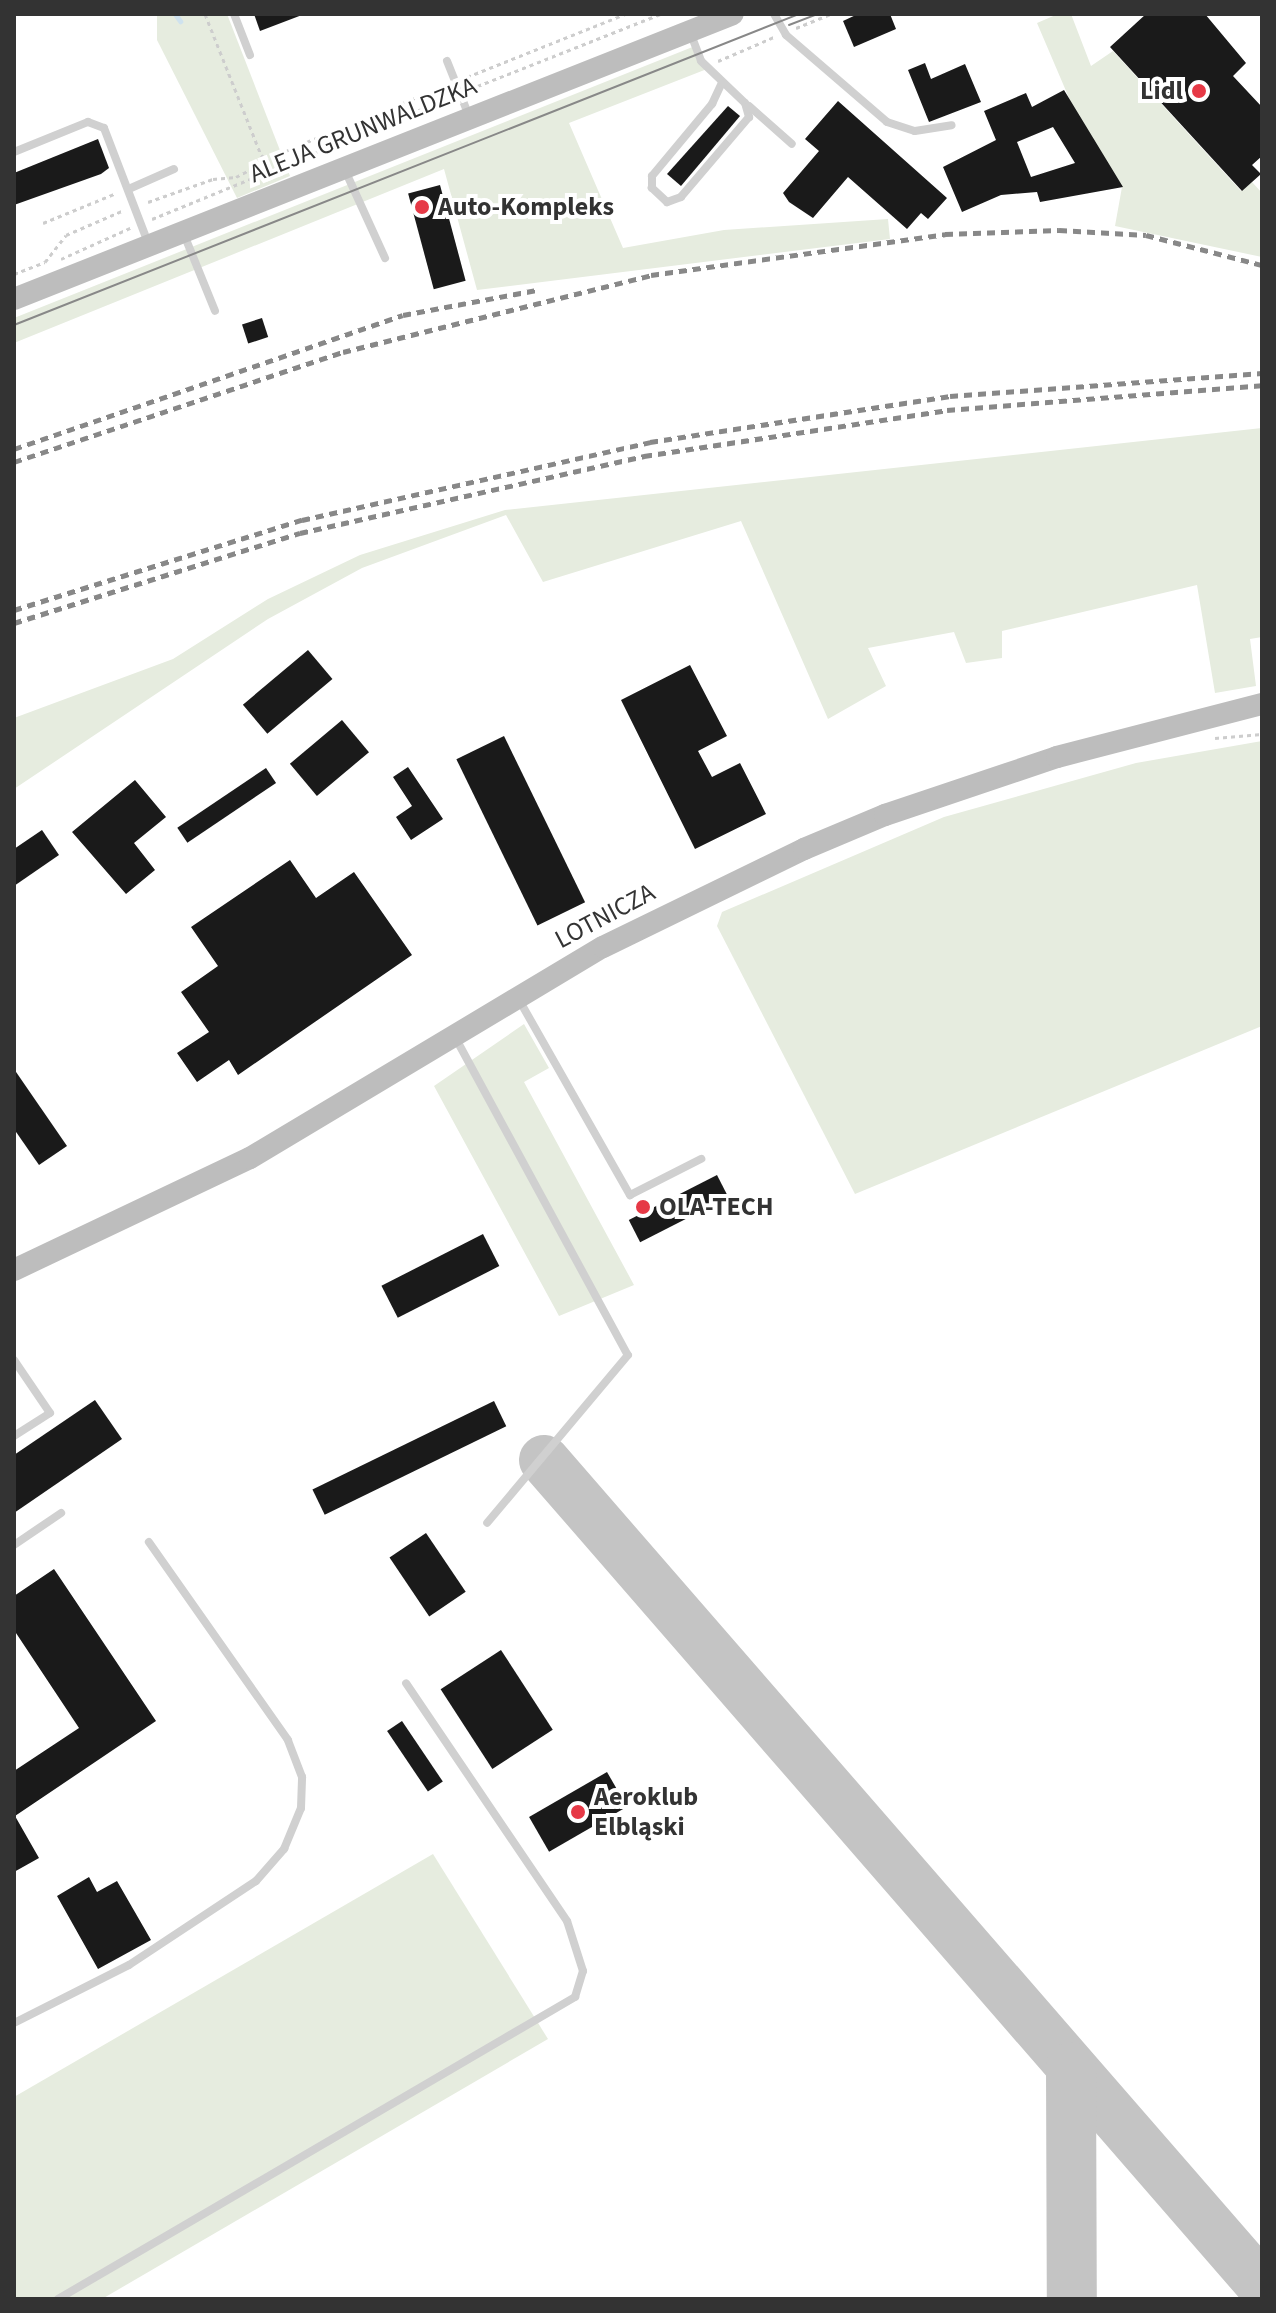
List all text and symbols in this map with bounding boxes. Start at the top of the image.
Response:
street label: ALEJA GRUNWALDZKA [245,70,481,190]
place label: Lidl [1140,75,1183,107]
marker: Lidl [1190,82,1208,100]
place label: Auto-Kompleks [438,191,614,223]
marker: Auto-Kompleks [413,198,431,216]
street label: LOTNICZA [550,877,660,955]
place label: OLA-TECH [659,1191,774,1223]
marker: OLA-TECH [634,1198,652,1216]
place label: Aeroklub Elbląski [594,1781,698,1842]
marker: Aeroklub Elbląski [569,1803,587,1821]

